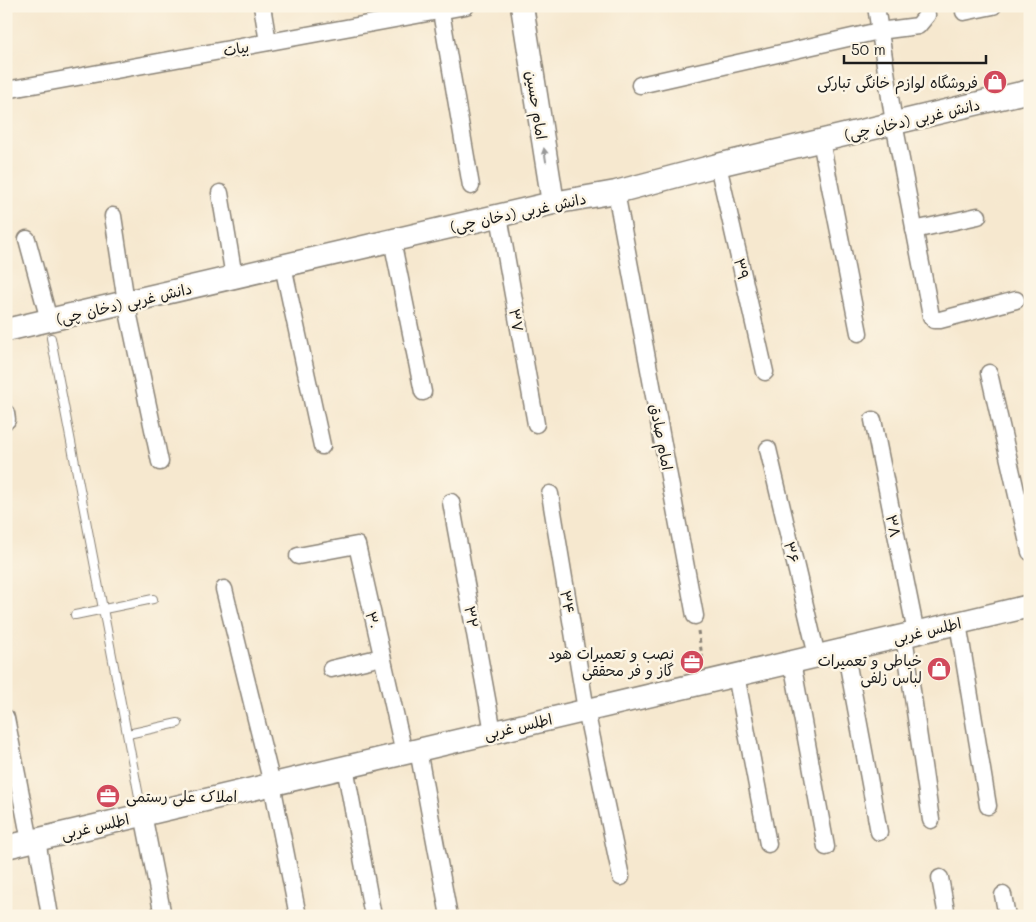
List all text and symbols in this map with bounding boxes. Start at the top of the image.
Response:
scale bar [844,32,986,64]
street label: بیات [221,36,251,60]
text: 50 m [851,39,886,59]
street label: امام حسین [520,69,552,141]
shop icon: فروشگاه لوازم خانگی تبارکی [982,69,1008,95]
place label: فروشگاه لوازم خانگی تبارکی [817,72,978,95]
street label: دانش غربی (دخان چی) [842,94,982,145]
one-way arrow [541,147,549,163]
street label: دانش غربی (دخان چی) [448,188,588,237]
street label: ۳۹ [730,256,754,282]
street label: دانش غربی (دخان چی) [54,278,194,329]
street label: ۳۷ [505,307,529,333]
street label: امام صادق [644,402,678,472]
street label: ۳۸ [882,513,906,539]
street label: ۳۶ [780,539,804,565]
street label: ۳۴ [556,589,580,615]
street label: ۳۲ [460,604,484,630]
street label: ۳۰ [361,609,385,631]
street label: اطلس غربی [891,612,963,649]
place label: نصب و تعمیرات هود گاز و فر محققی [548,643,674,681]
office icon: نصب و تعمیرات هود گاز و فر محققی [679,649,705,675]
place label: خیاطی و تعمیرات لباس زلفی [818,650,922,688]
shop icon: خیاطی و تعمیرات لباس زلفی [926,656,952,682]
street label: اطلس غربی [482,708,554,745]
office icon: املاک علی رستمی [95,783,121,809]
place label: املاک علی رستمی [126,786,237,807]
street label: اطلس غربی [59,808,131,845]

